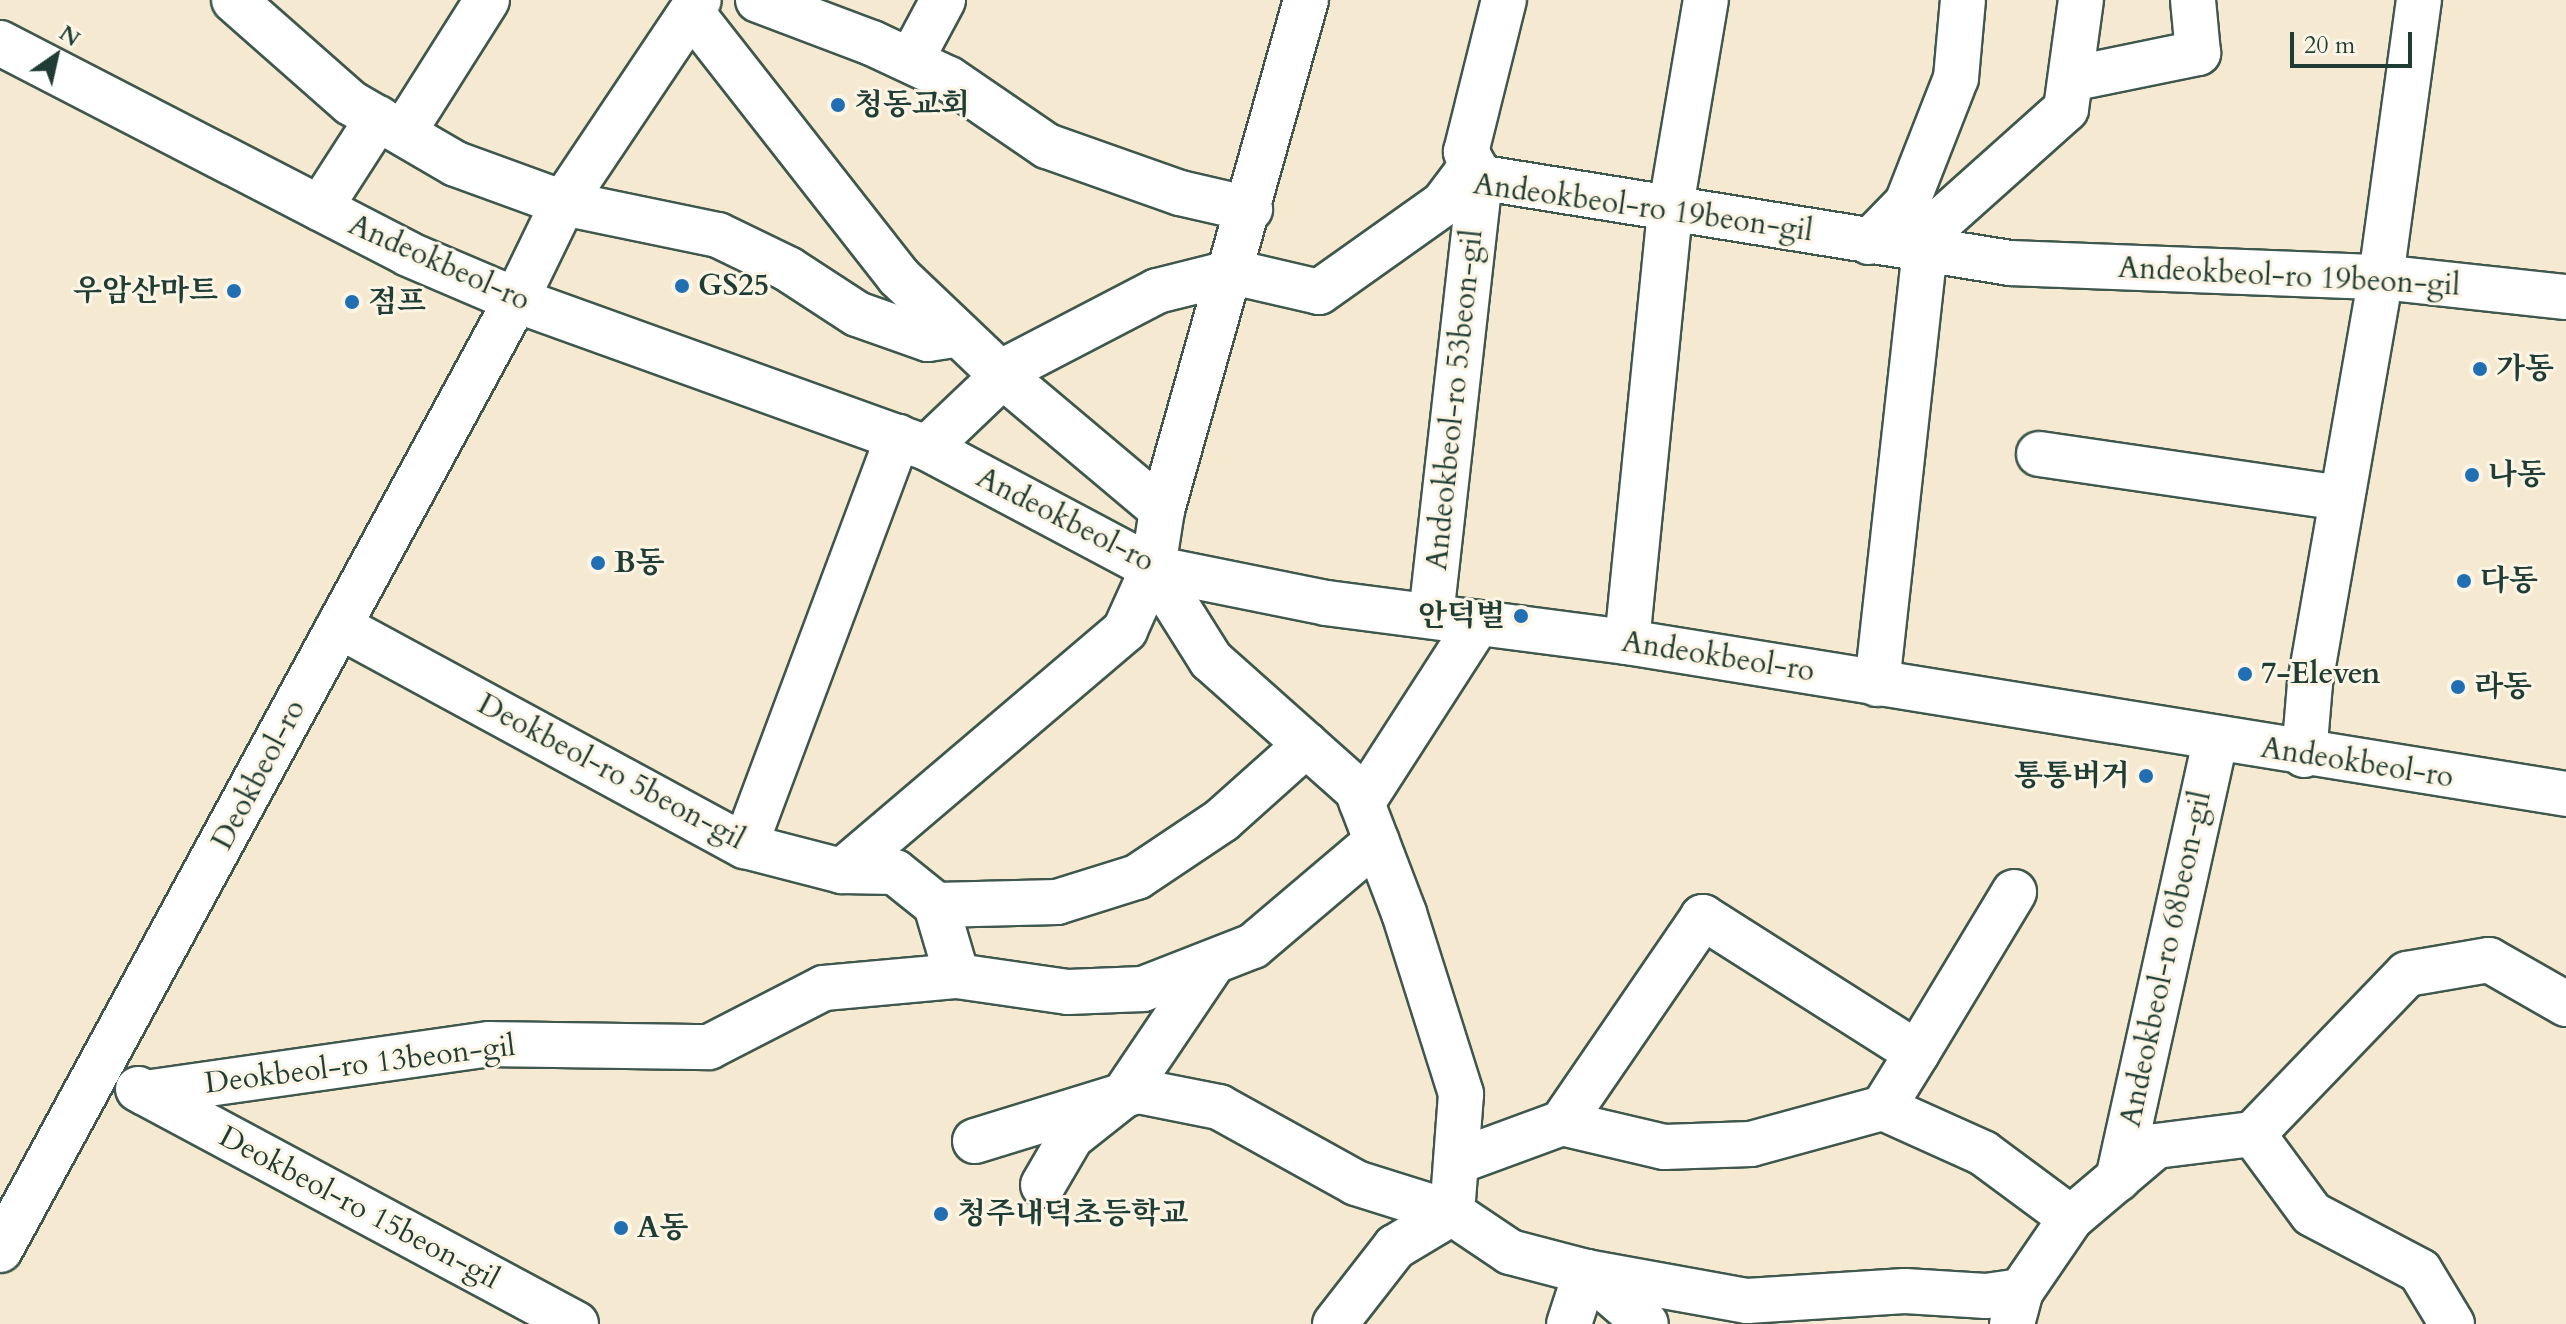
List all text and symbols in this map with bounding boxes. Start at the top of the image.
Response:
north arrow [16,16,96,96]
scale bar [2294,16,2416,66]
text: N [53,18,86,54]
text: 20 m [2304,29,2355,62]
place label: 청동교회 [854,87,970,123]
marker: 청동교회 [829,96,847,114]
street label: Andeokbeol-ro 19beon-gil [1471,166,1815,250]
street label: Andeokbeol-ro [343,207,535,319]
street label: Andeokbeol-ro 53beon-gil [1419,228,1491,572]
street label: Andeokbeol-ro 19beon-gil [2117,250,2461,304]
place label: GS25 [698,268,769,304]
place label: 우암산마트 [73,273,218,309]
marker: GS25 [673,277,691,295]
marker: 우암산마트 [225,282,243,300]
place label: 점프 [368,284,426,320]
marker: 점프 [343,293,361,311]
place label: 가동 [2496,351,2554,387]
marker: 가동 [2471,360,2489,378]
place label: 나동 [2488,457,2546,493]
street label: Andeokbeol-ro [970,460,1160,580]
marker: 나동 [2463,466,2481,484]
place label: B동 [614,545,665,581]
marker: B동 [589,554,607,572]
place label: 다동 [2480,563,2538,599]
marker: 다동 [2455,572,2473,590]
place label: 안덕벌 [1418,598,1505,634]
marker: 안덕벌 [1512,607,1530,625]
street label: Andeokbeol-ro [1619,624,1817,690]
place label: 7-Eleven [2261,656,2380,692]
marker: 7-Eleven [2236,665,2254,683]
place label: 라동 [2474,669,2532,705]
marker: 라동 [2449,678,2467,696]
street label: Deokbeol-ro 5beon-gil [471,686,751,858]
street label: Deokbeol-ro [205,694,313,856]
street label: Andeokbeol-ro [2258,730,2456,796]
place label: 통통버거 [2014,758,2130,794]
marker: 통통버거 [2137,767,2155,785]
street label: Andeokbeol-ro 68beon-gil [2113,788,2219,1130]
street label: Deokbeol-ro 13beon-gil [203,1028,517,1102]
street label: Deokbeol-ro 15beon-gil [213,1119,505,1297]
place label: 청주내덕초등학교 [957,1196,1189,1232]
marker: 청주내덕초등학교 [932,1205,950,1223]
place label: A동 [637,1210,689,1246]
marker: A동 [612,1219,630,1237]

